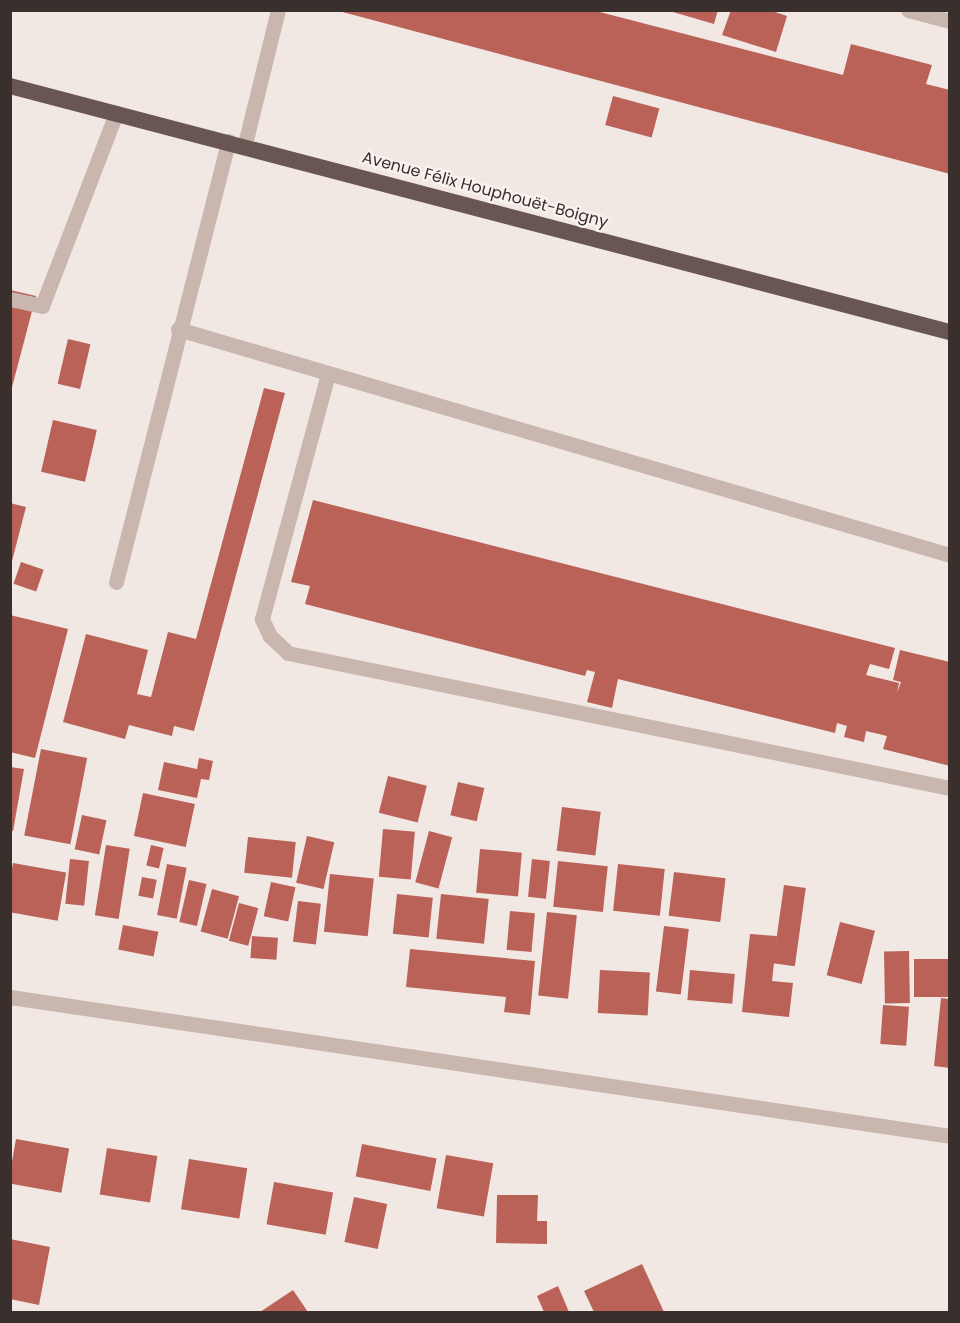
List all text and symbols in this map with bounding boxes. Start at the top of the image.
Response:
street label: Avenue Félix Houphouët-Boigny [360,148,610,232]

